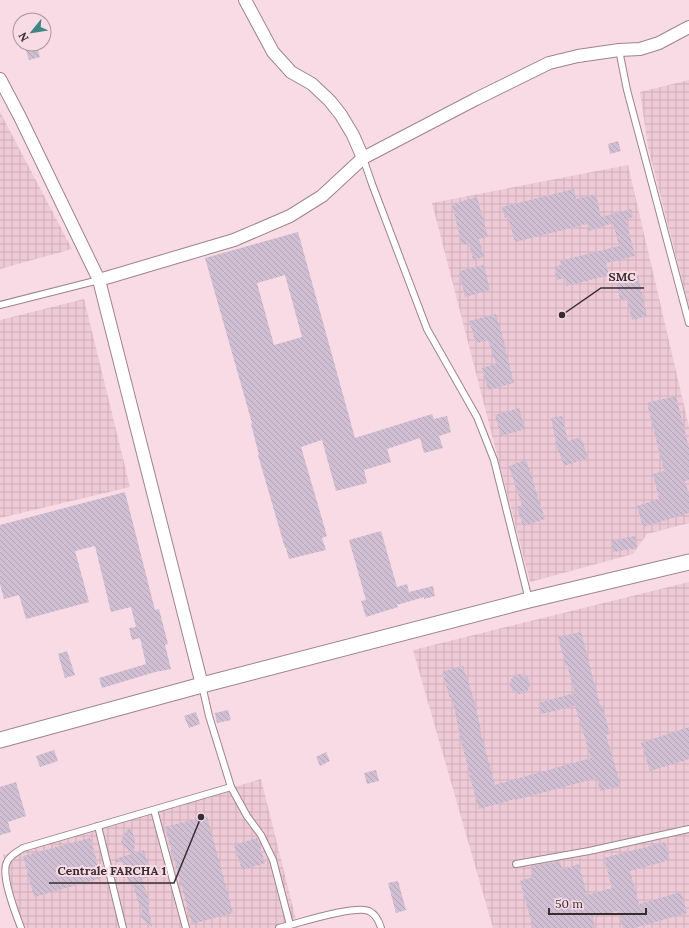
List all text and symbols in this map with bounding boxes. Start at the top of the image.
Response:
north arrow [12,12,52,52]
text: N [15,29,32,44]
callout: SMC [601,264,644,288]
text: SMC [609,269,636,284]
callout: Centrale FARCHA 1 [49,859,174,883]
text: Centrale FARCHA 1 [57,863,167,878]
scale bar [549,890,646,916]
text: 50 m [555,896,583,911]

